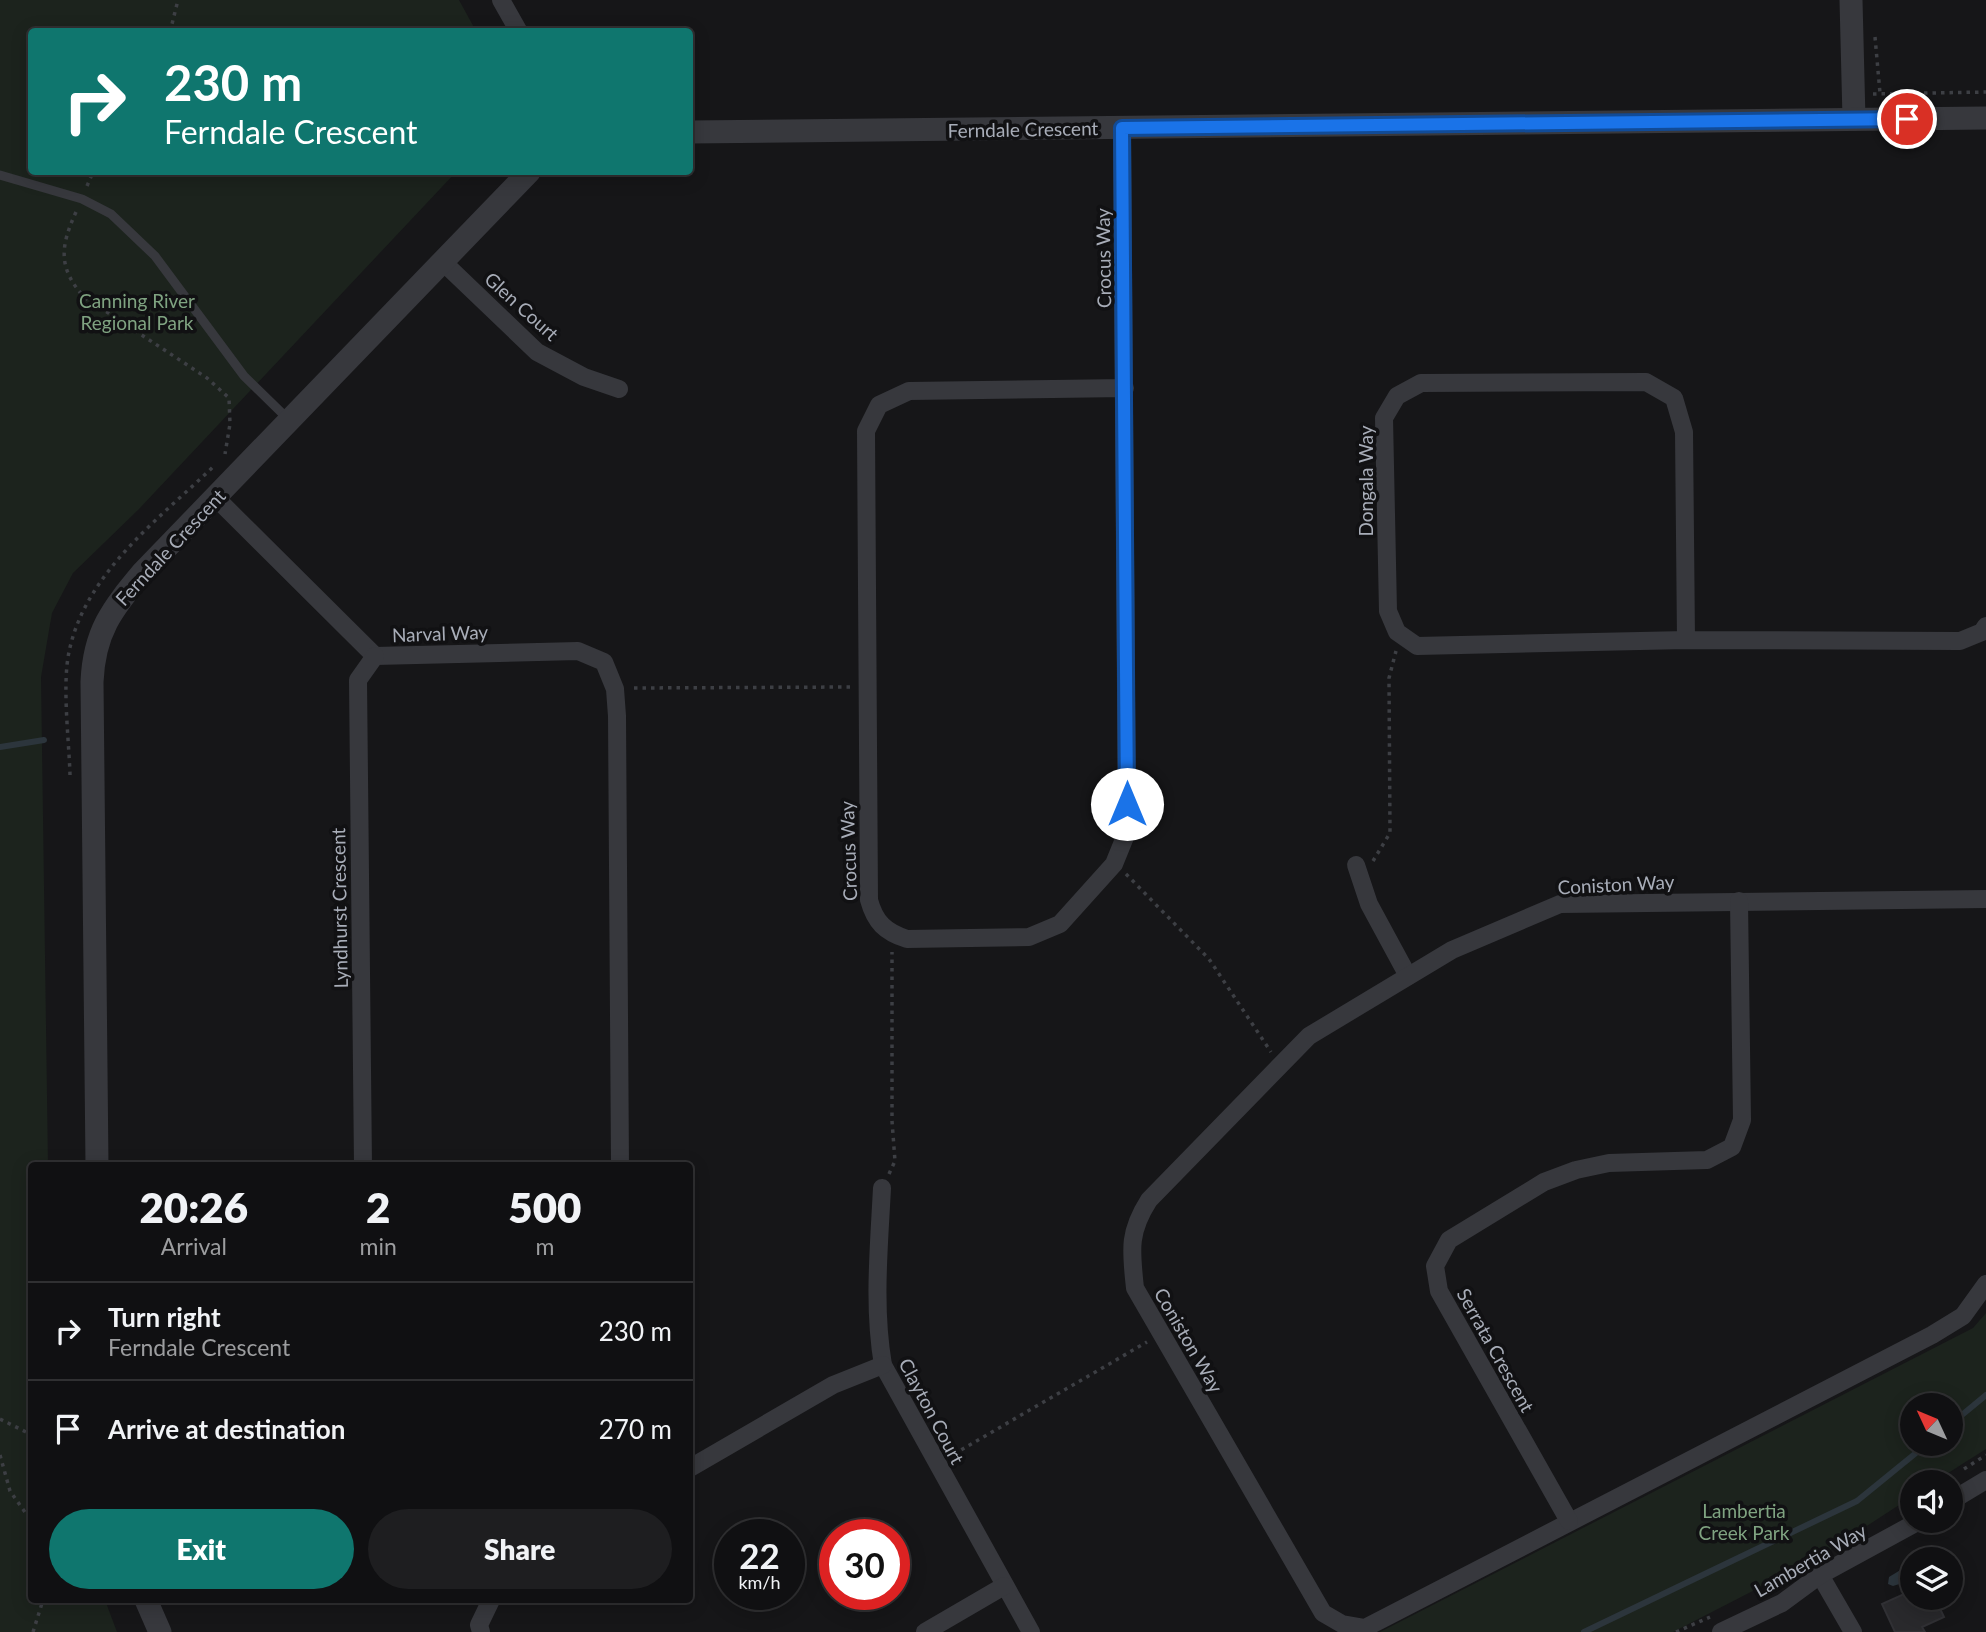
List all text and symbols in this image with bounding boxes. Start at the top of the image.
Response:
text: 230 m [164,53,302,111]
icon: right [49,56,140,147]
pin [1877,89,1937,149]
icon: arrive [1888,100,1926,138]
text: Ferndale Crescent [164,112,418,151]
street label: Ferndale Crescent [948,116,1099,142]
street label: Crocus Way [1091,208,1115,308]
street label: Glen Court [480,267,564,345]
park label: Canning River Regional Park [79,289,195,334]
street label: Dongala Way [1354,425,1377,537]
street label: Ferndale Crescent [110,484,230,610]
street label: Narval Way [391,620,489,646]
position arrow [1090,767,1164,841]
street label: Crocus Way [835,800,861,901]
street label: Lyndhurst Crescent [326,827,352,988]
street label: Coniston Way [1557,869,1675,899]
text: 20:26 [140,1182,248,1232]
text: 2 [366,1182,390,1232]
text: 500 [508,1182,581,1232]
text: Arrival [161,1232,227,1260]
text: min [360,1232,397,1260]
text: m [535,1232,554,1260]
street label: Coniston Way [1150,1284,1228,1397]
street label: Serrata Crescent [1452,1284,1540,1416]
text: Turn right [108,1301,221,1333]
icon: right [49,1312,87,1350]
text: 230 m [599,1315,672,1347]
text: Ferndale Crescent [108,1333,290,1361]
street label: Clayton Court [894,1354,970,1468]
north arrow [1900,1393,1964,1456]
map controls [1900,1393,1963,1610]
icon: arrive [49,1410,87,1448]
text: Arrive at destination [108,1413,345,1445]
text: 270 m [599,1413,672,1445]
button: sound [1900,1470,1963,1533]
park label: Lambertia Creek Park [1699,1499,1790,1544]
button: Exit [49,1509,354,1589]
button: Share [368,1509,672,1589]
street label: Lambertia Way [1750,1518,1870,1601]
speed limit sign: 30 [819,1519,910,1610]
text: 22 [739,1534,780,1576]
button: layers [1900,1547,1963,1610]
text: km/h [738,1571,781,1593]

